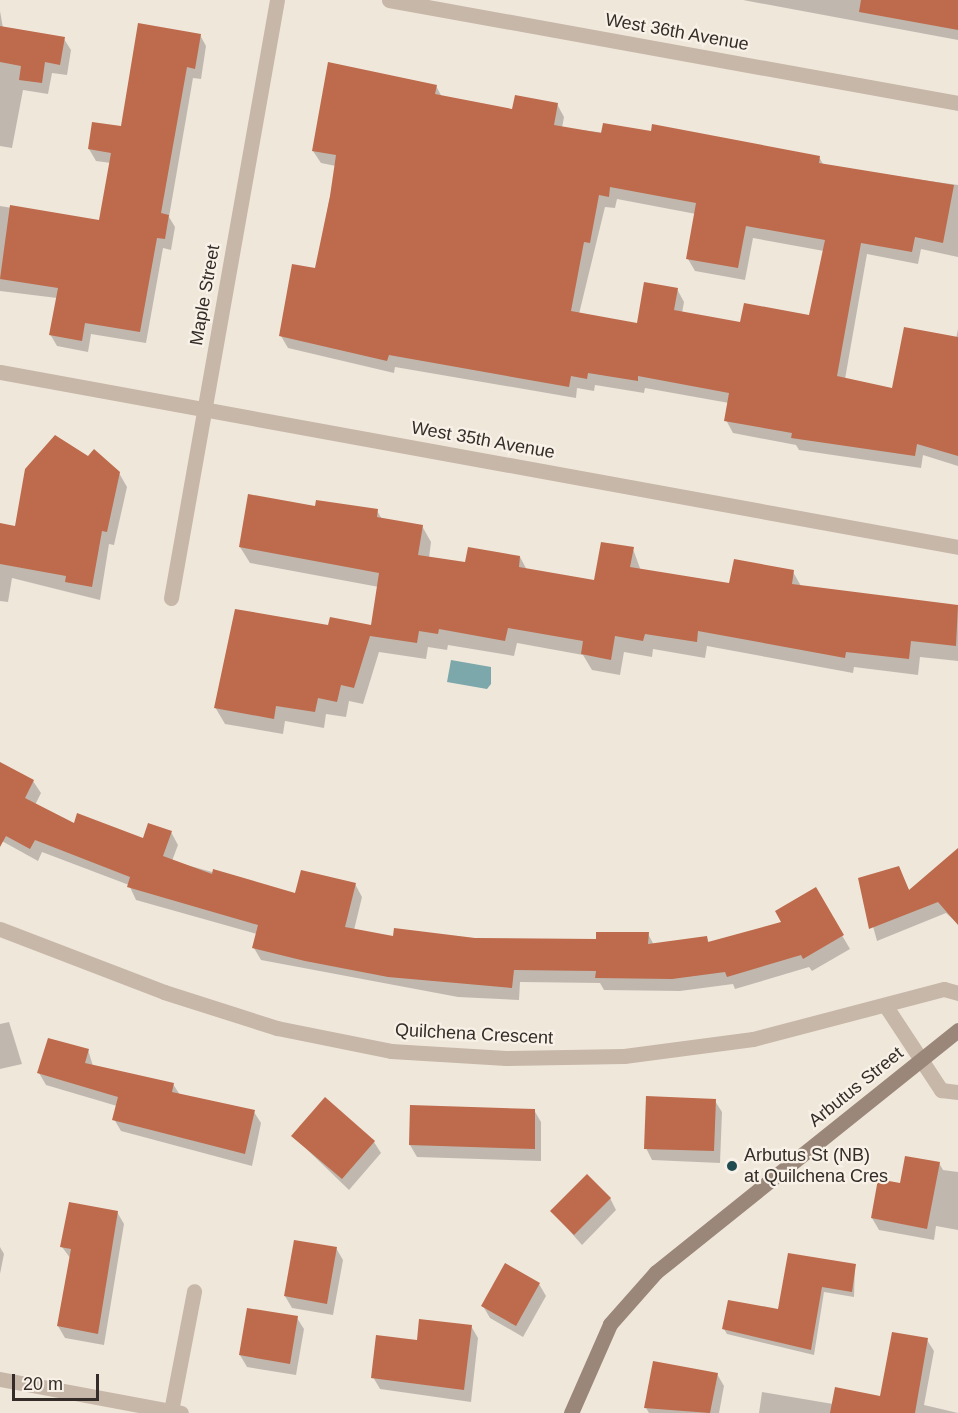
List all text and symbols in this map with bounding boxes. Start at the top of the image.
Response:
street label: West 36th Avenue [603,9,751,55]
street label: Maple Street [186,243,224,347]
street label: West 35th Avenue [409,417,557,463]
street label: Quilchena Crescent [395,1019,553,1049]
street label: Arbutus Street [804,1042,908,1132]
place label: Arbutus St (NB) at Quilchena Cres [744,1145,888,1188]
marker: Arbutus St (NB) at Quilchena Cres [725,1159,739,1173]
scale bar [15,1362,102,1400]
text: 20 m [23,1374,63,1394]

